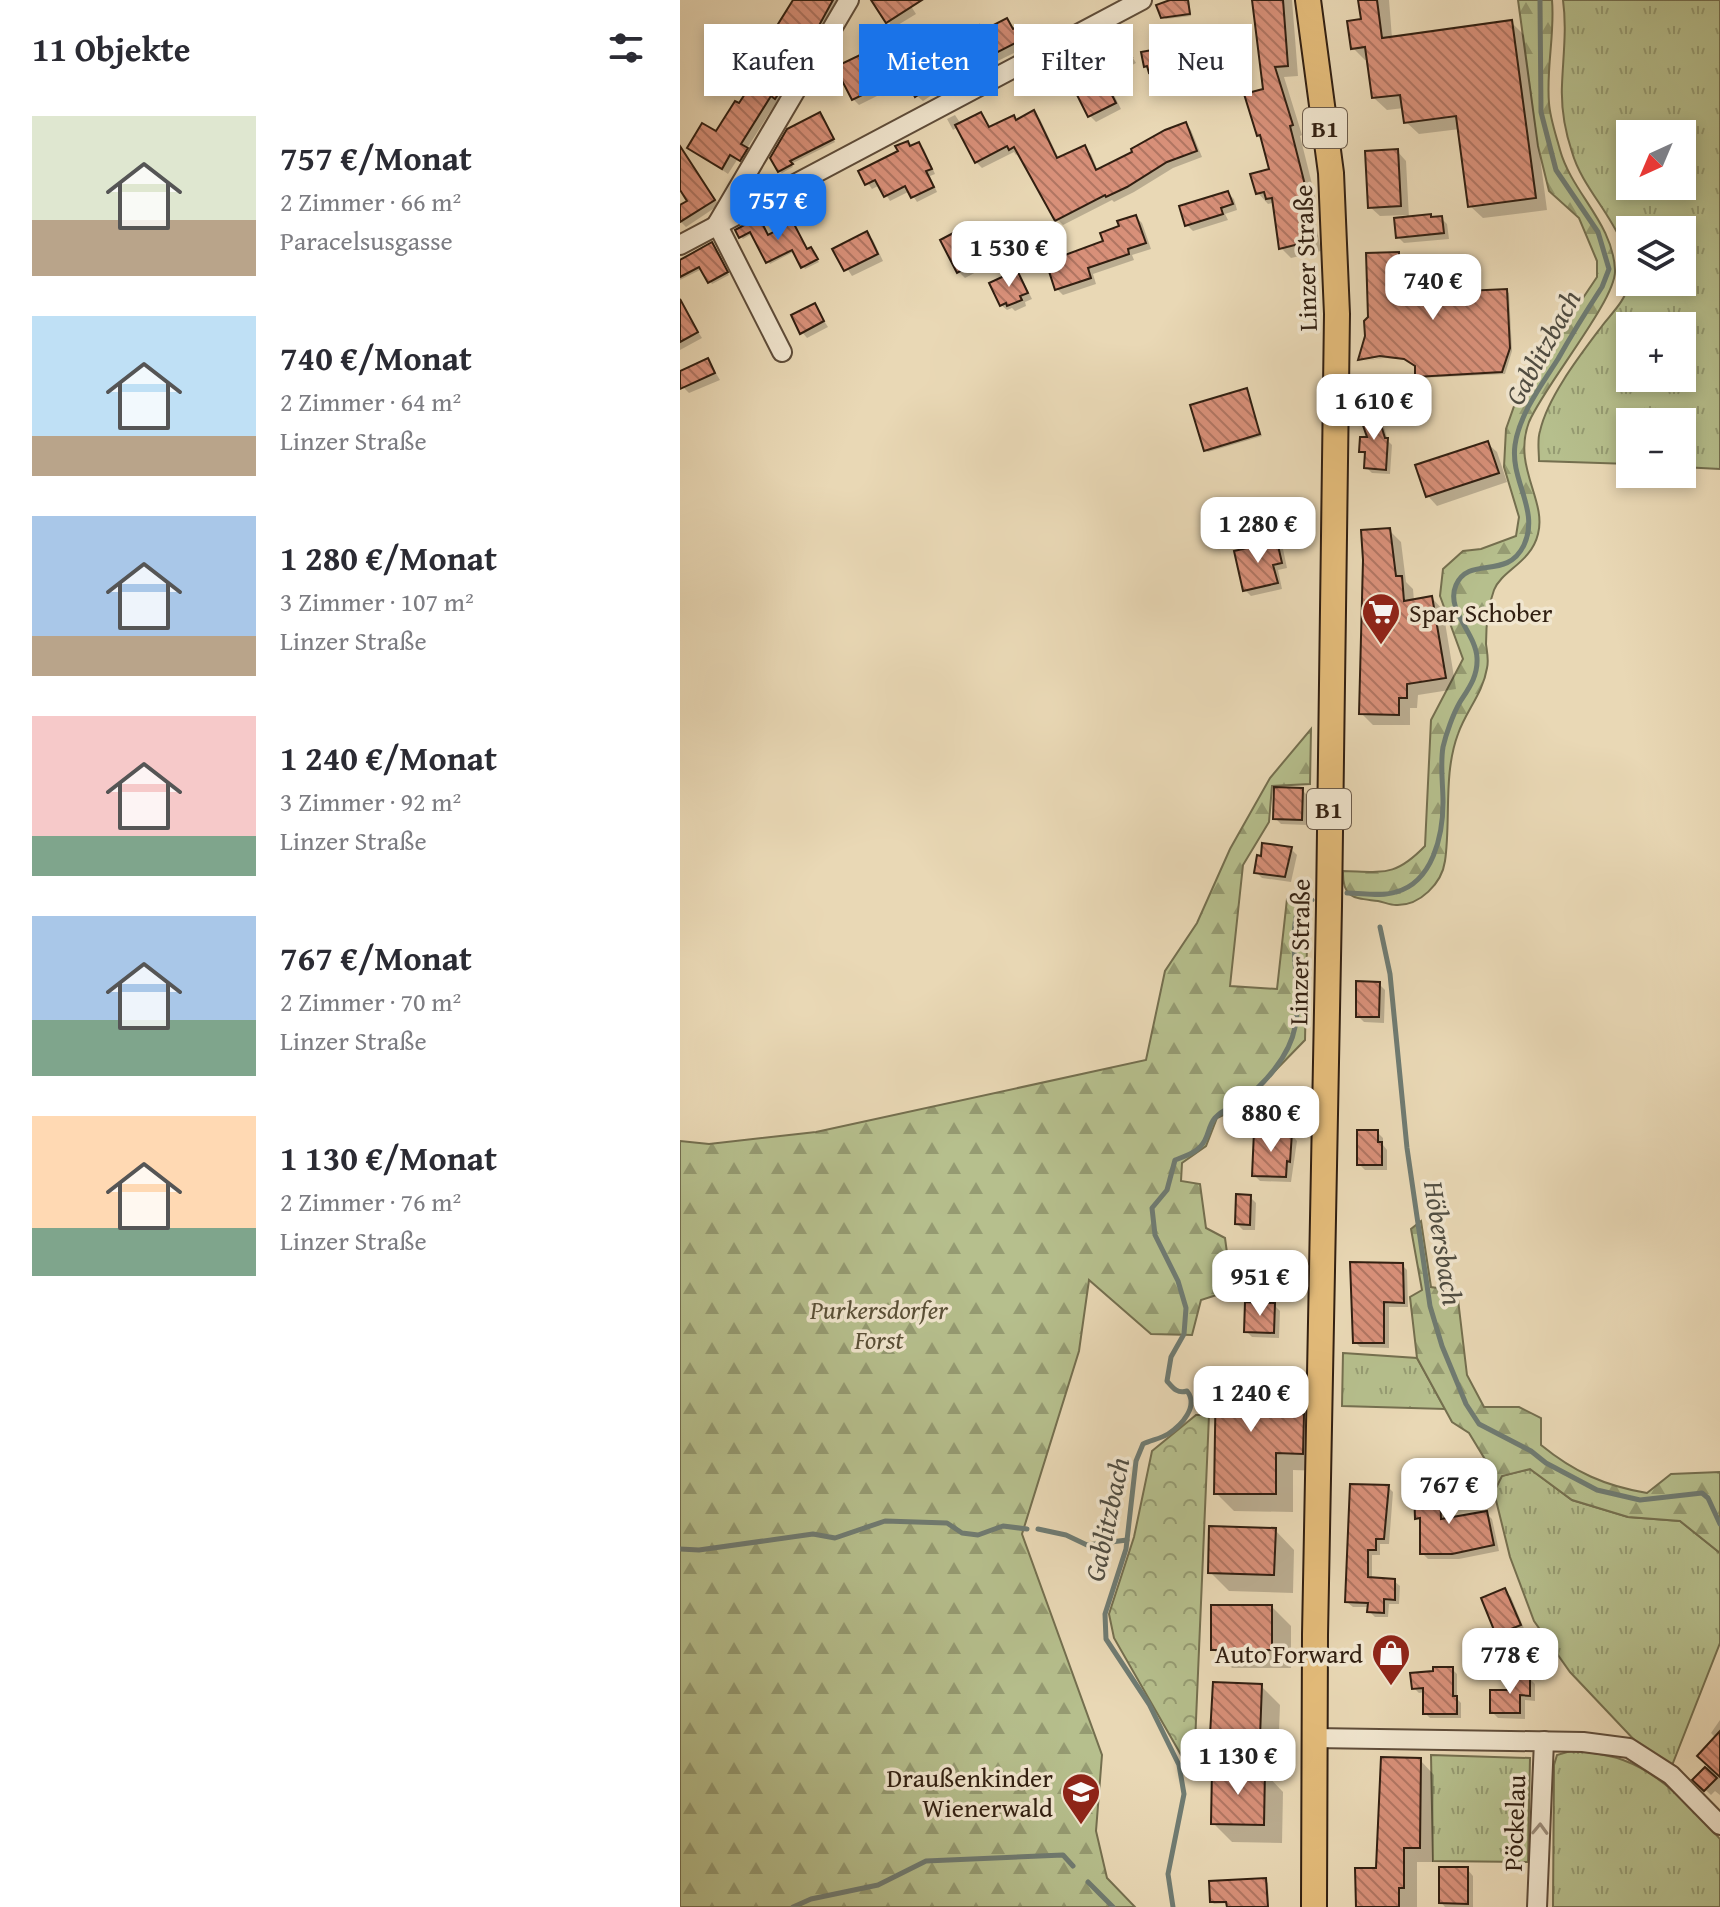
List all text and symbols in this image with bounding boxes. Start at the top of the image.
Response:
text: 11 Objekte [32,24,190,73]
chip: Kaufen [704,24,843,96]
chip: Mieten [859,24,998,96]
chip: Filter [1014,24,1133,96]
chip: Neu [1149,24,1252,96]
icon: filters [604,26,648,70]
road number: B1 [1303,108,1347,148]
north arrow [1616,120,1696,200]
map controls [1616,120,1696,488]
text: 757 €/Monat [280,133,472,182]
icon: home [96,148,192,244]
pin: 757 € [722,174,834,242]
text: 757 € [748,180,808,219]
text: 2 Zimmer · 66 m² [280,182,461,221]
street label: Linzer Straße [1283,184,1327,332]
button: layers [1616,216,1696,296]
text: Paracelsusgasse [280,221,453,260]
pin: 1 530 € [935,221,1083,289]
text: 1 530 € [970,227,1048,266]
pin: 740 € [1377,254,1489,322]
text: 740 € [1403,260,1463,299]
water label: Gablitzbach [1494,282,1590,412]
button: + [1616,312,1696,392]
text: 740 €/Monat [280,333,472,382]
icon: home [96,348,192,444]
pin: 1 610 € [1300,374,1448,442]
text: 1 610 € [1335,380,1413,419]
text: 2 Zimmer · 64 m² [280,382,461,421]
button: − [1616,408,1696,488]
text: Linzer Straße [280,421,427,460]
pin: 1 280 € [1184,497,1332,565]
text: 1 280 € [1219,503,1297,542]
text: 1 280 €/Monat [280,533,497,582]
icon: home [96,548,192,644]
text: 3 Zimmer · 107 m² [280,582,474,621]
supermarket icon: Spar Schober [1360,591,1402,646]
place label: Spar Schober [1409,593,1553,632]
text: Linzer Straße [280,621,427,660]
text: 1 240 €/Monat [280,733,497,782]
icon: home [96,748,192,844]
text: 3 Zimmer · 92 m² [280,782,461,821]
road number: B1 [1307,789,1351,829]
text: Linzer Straße [280,821,427,860]
street label: Linzer Straße [1278,878,1320,1026]
text: 767 €/Monat [280,933,472,982]
icon: home [96,948,192,1044]
text: 2 Zimmer · 70 m² [280,982,461,1021]
text: Linzer Straße [280,1021,427,1060]
pin: 880 € [1215,1086,1327,1154]
text: 880 € [1241,1092,1301,1131]
text: 1 130 €/Monat [280,1133,497,1182]
icon: home [96,1148,192,1244]
water label: Höbersbach [1414,1177,1474,1308]
text: 2 Zimmer · 76 m² [280,1182,461,1221]
text: Linzer Straße [280,1221,427,1260]
pin: 951 € [1204,1250,1316,1318]
text: 951 € [1230,1256,1290,1295]
park label: Purkersdorfer Forst [809,1290,949,1359]
pin: 1 240 € [1177,1366,1325,1434]
text: 1 240 € [1212,1372,1290,1411]
water label: Gablitzbach [1073,1453,1139,1585]
pin: 767 € [1393,1458,1505,1526]
text: 767 € [1419,1464,1479,1503]
pin: 778 € [1454,1628,1566,1696]
shop icon: Auto Forward [1370,1632,1412,1687]
place label: Auto Forward [1215,1634,1363,1673]
text: 778 € [1480,1634,1540,1673]
pin: 1 130 € [1164,1729,1312,1797]
text: 1 130 € [1199,1735,1277,1774]
place label: Draußenkinder Wienerwald [886,1758,1053,1827]
school or university icon: Draußenkinder Wienerwald [1060,1771,1102,1826]
street label: Pöckelau [1493,1774,1535,1872]
one-way arrow [1532,1822,1549,1835]

